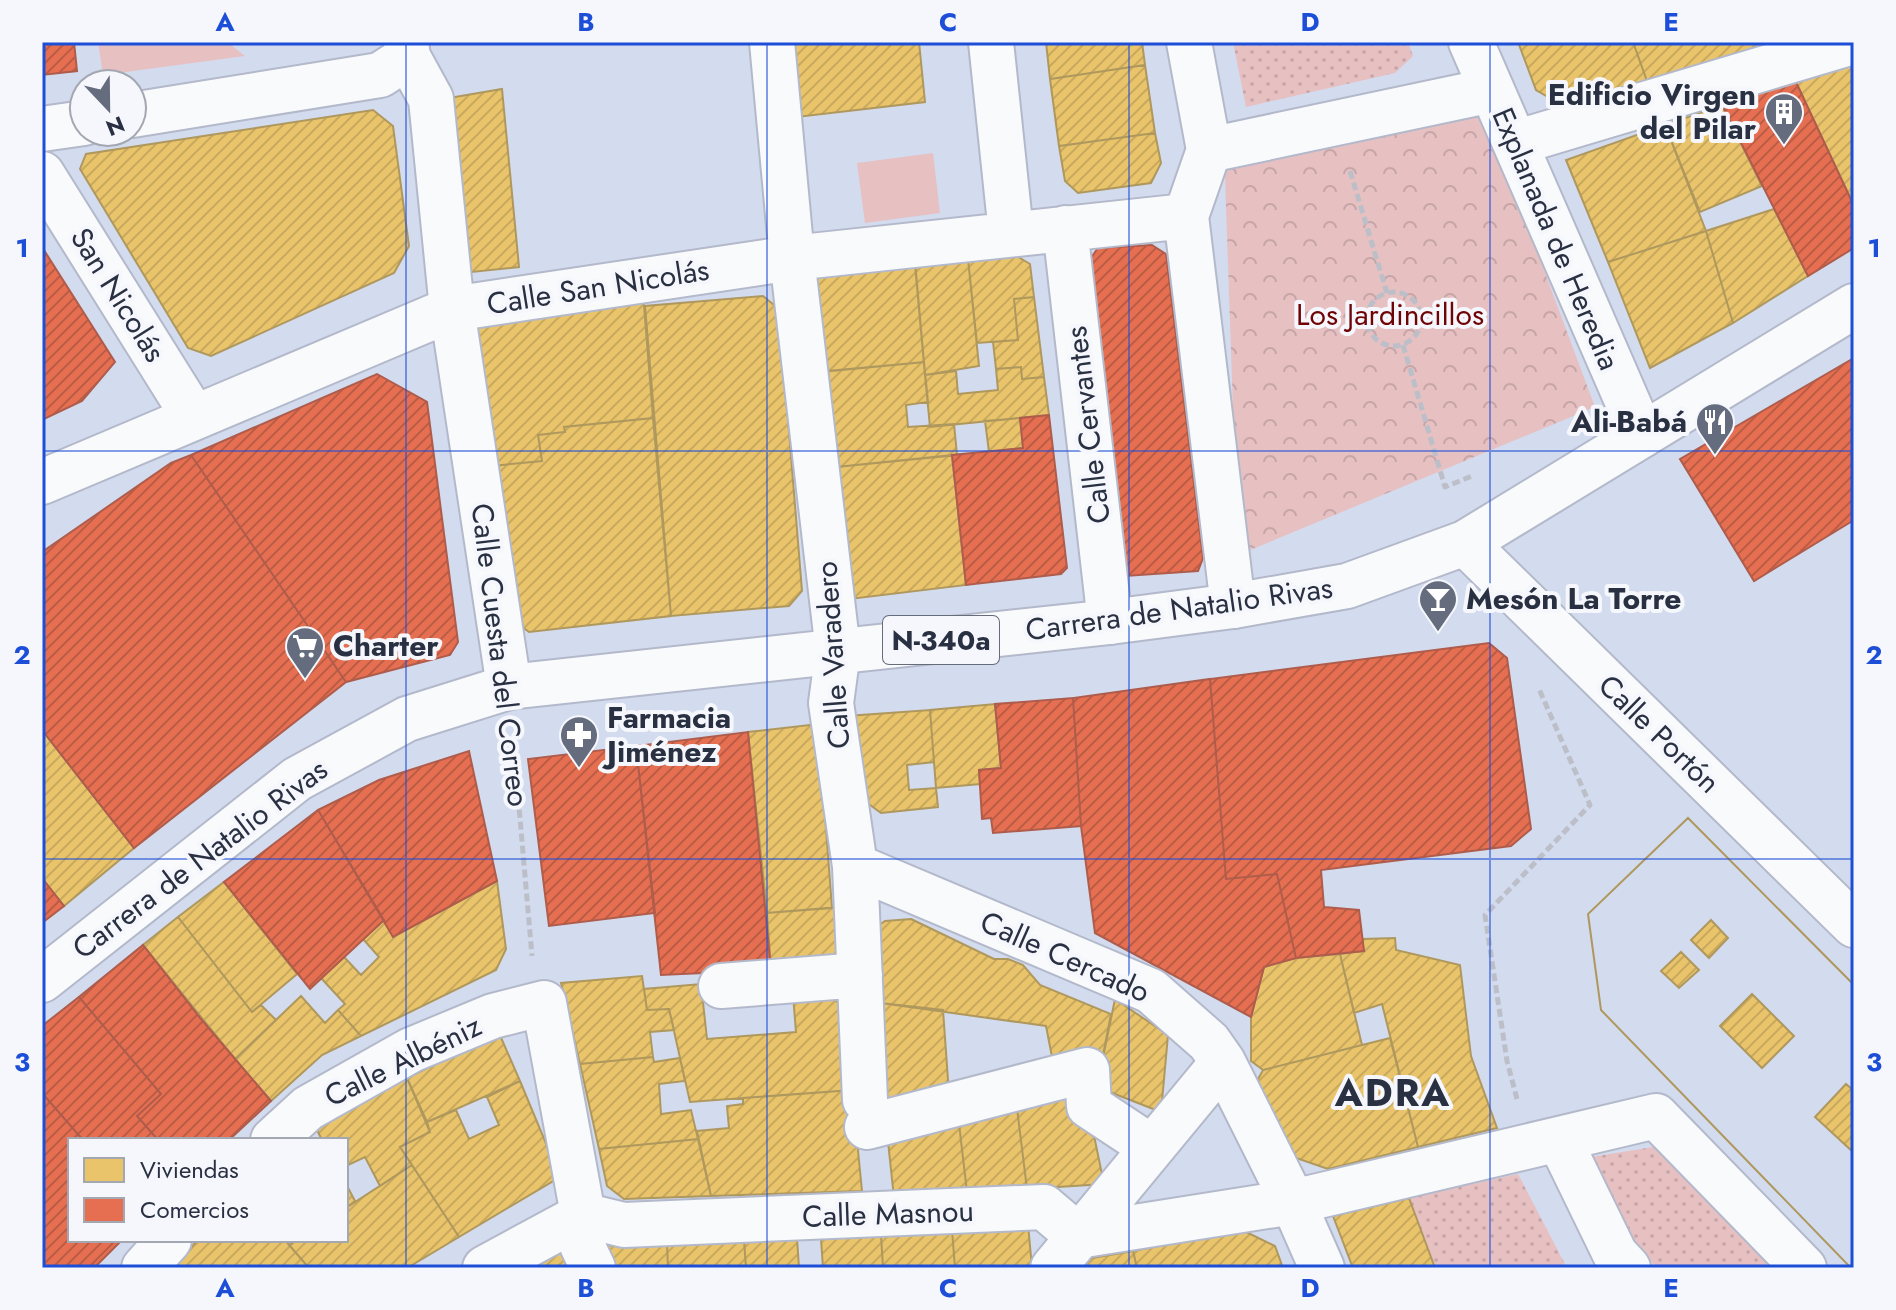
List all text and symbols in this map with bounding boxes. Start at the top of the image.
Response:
text: A [214,3,235,41]
text: B [577,3,595,41]
text: C [939,3,957,41]
text: D [1300,3,1320,41]
text: E [1663,3,1679,41]
north arrow [68,68,148,148]
place label: Edificio Virgen del Pilar [1548,73,1757,150]
building icon: Edificio Virgen del Pilar [1763,91,1805,146]
street label: Explanada de Heredia [1482,101,1631,377]
text: N [101,108,130,145]
street label: San Nicolás [60,219,177,370]
text: 1 [15,229,29,267]
text: 1 [1867,229,1881,267]
street label: Calle San Nicolás [484,248,712,325]
park label: Los Jardincillos [1296,293,1484,336]
street label: Calle Cervantes [1054,324,1121,526]
place label: Ali-Babá [1570,400,1687,443]
restaurant icon: Ali-Babá [1694,401,1736,456]
street label: Calle Cuesta del Correo [461,501,540,809]
street label: Calle Varadero [804,560,861,750]
street label: Carrera de Natalio Rivas [1023,566,1335,651]
place label: Mesón La Torre [1466,577,1682,620]
bar icon: Mesón La Torre [1417,578,1459,633]
road number: N-340a [883,616,999,664]
place label: Charter [333,624,439,667]
supermarket icon: Charter [284,625,326,680]
text: 2 [13,636,31,674]
text: 2 [1865,636,1883,674]
street label: Calle Portón [1589,664,1730,803]
place label: Farmacia Jiménez [602,696,731,773]
pharmacy icon: Farmacia Jiménez [558,714,600,769]
street label: Carrera de Natalio Rivas [63,748,336,969]
street label: Calle Cercado [974,900,1157,1013]
street label: Calle Albéniz [317,1004,489,1117]
text: 3 [14,1043,30,1081]
text: 3 [1866,1043,1882,1081]
district label: ADRA [1334,1065,1451,1120]
legend [68,1138,348,1242]
text: Viviendas [140,1152,239,1187]
street label: Calle Masnou [801,1189,975,1238]
text: Comercios [140,1192,249,1227]
text: A [214,1269,235,1307]
text: B [577,1269,595,1307]
text: C [939,1269,957,1307]
text: D [1300,1269,1320,1307]
text: E [1663,1269,1679,1307]

